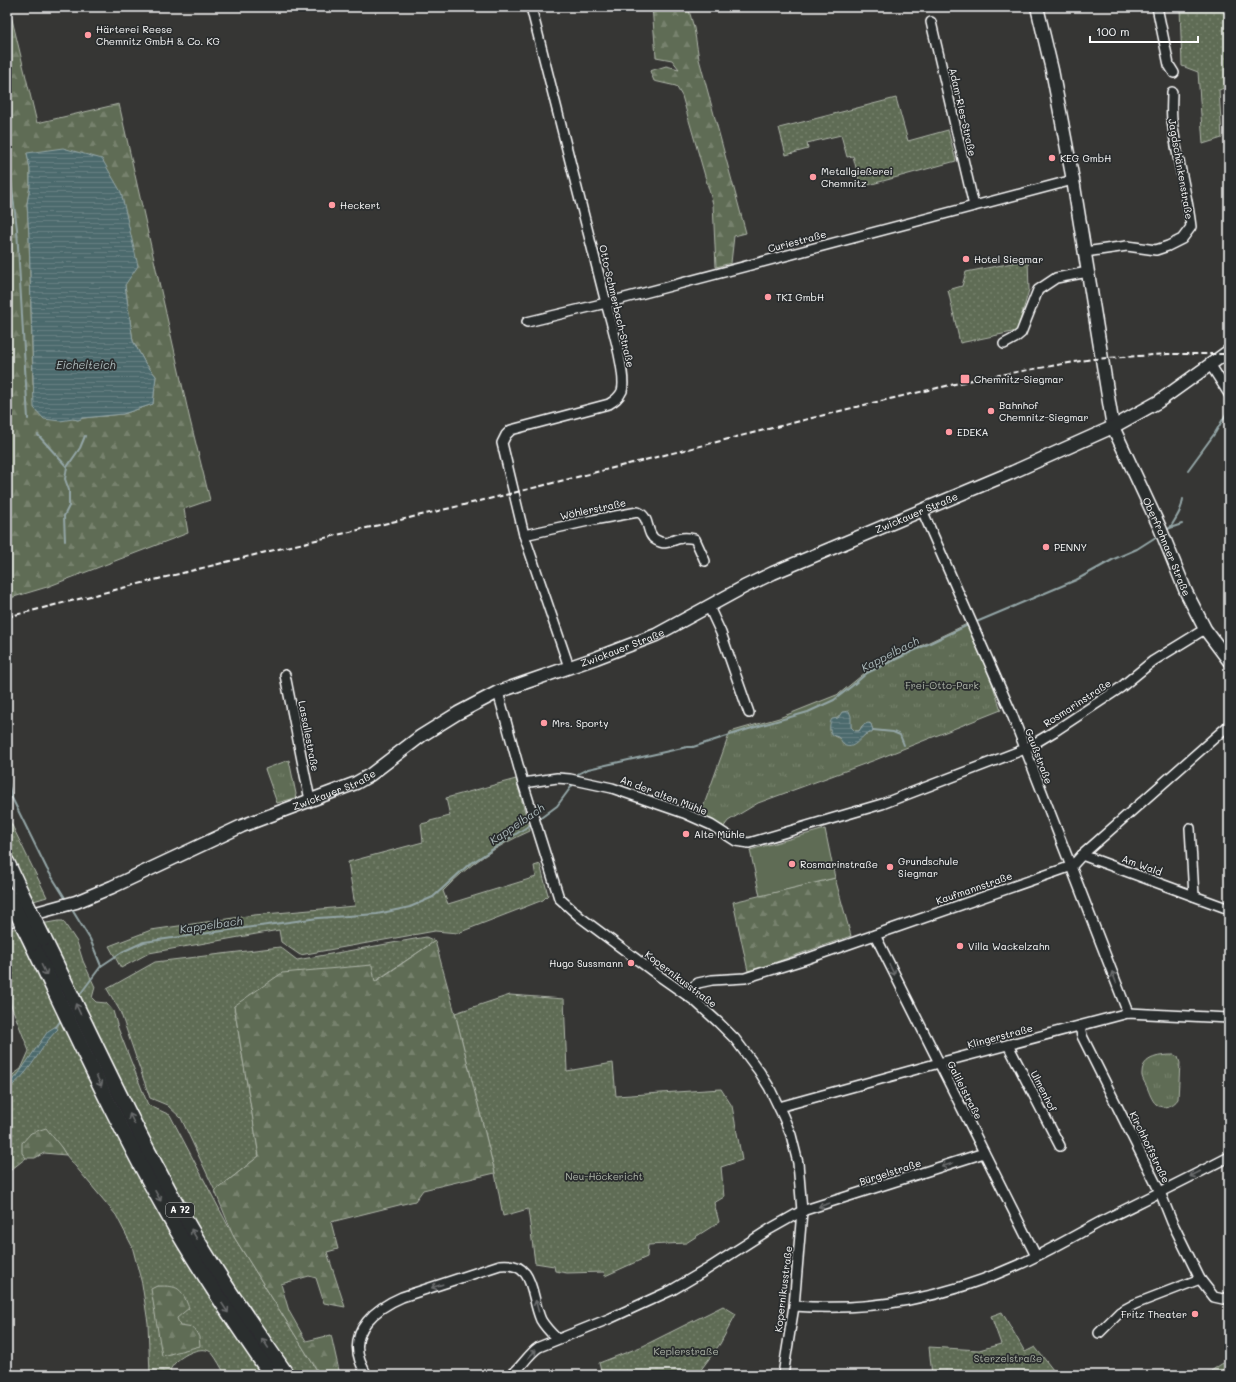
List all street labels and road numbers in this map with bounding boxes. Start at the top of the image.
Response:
street label: Adam-Ries-Straße [946,66,980,158]
street label: Jagdschänkenstraße [1165,118,1197,220]
street label: Curiestraße [766,226,828,256]
street label: Otto-Schmerbach-Straße [596,243,638,369]
street label: Zwickauer Straße [873,489,960,536]
street label: Wöhlerstraße [559,495,627,523]
street label: Oberfrohnaer Straße [1140,495,1194,598]
street label: Zwickauer Straße [578,625,667,670]
street label: Rosmarinstraße [1040,676,1114,730]
street label: Lassallestraße [295,699,323,773]
street label: Gaußstraße [1022,726,1056,786]
street label: Zwickauer Straße [290,766,378,813]
street label: An der alten Mühle [618,772,710,818]
street label: Am Wald [1120,851,1164,879]
street label: Kaufmannstraße [934,868,1014,908]
street label: Kopernikusstraße [642,947,720,1011]
street label: Klingerstraße [966,1021,1034,1051]
street label: Galileistraße [944,1058,986,1122]
street label: Ulmenhof [1028,1068,1061,1115]
street label: Kirchhoffstraße [1127,1109,1173,1185]
street label: Bürgelstraße [857,1155,923,1189]
road number: A 72 [166,1203,194,1217]
street label: Kopernikusstraße [771,1245,795,1333]

